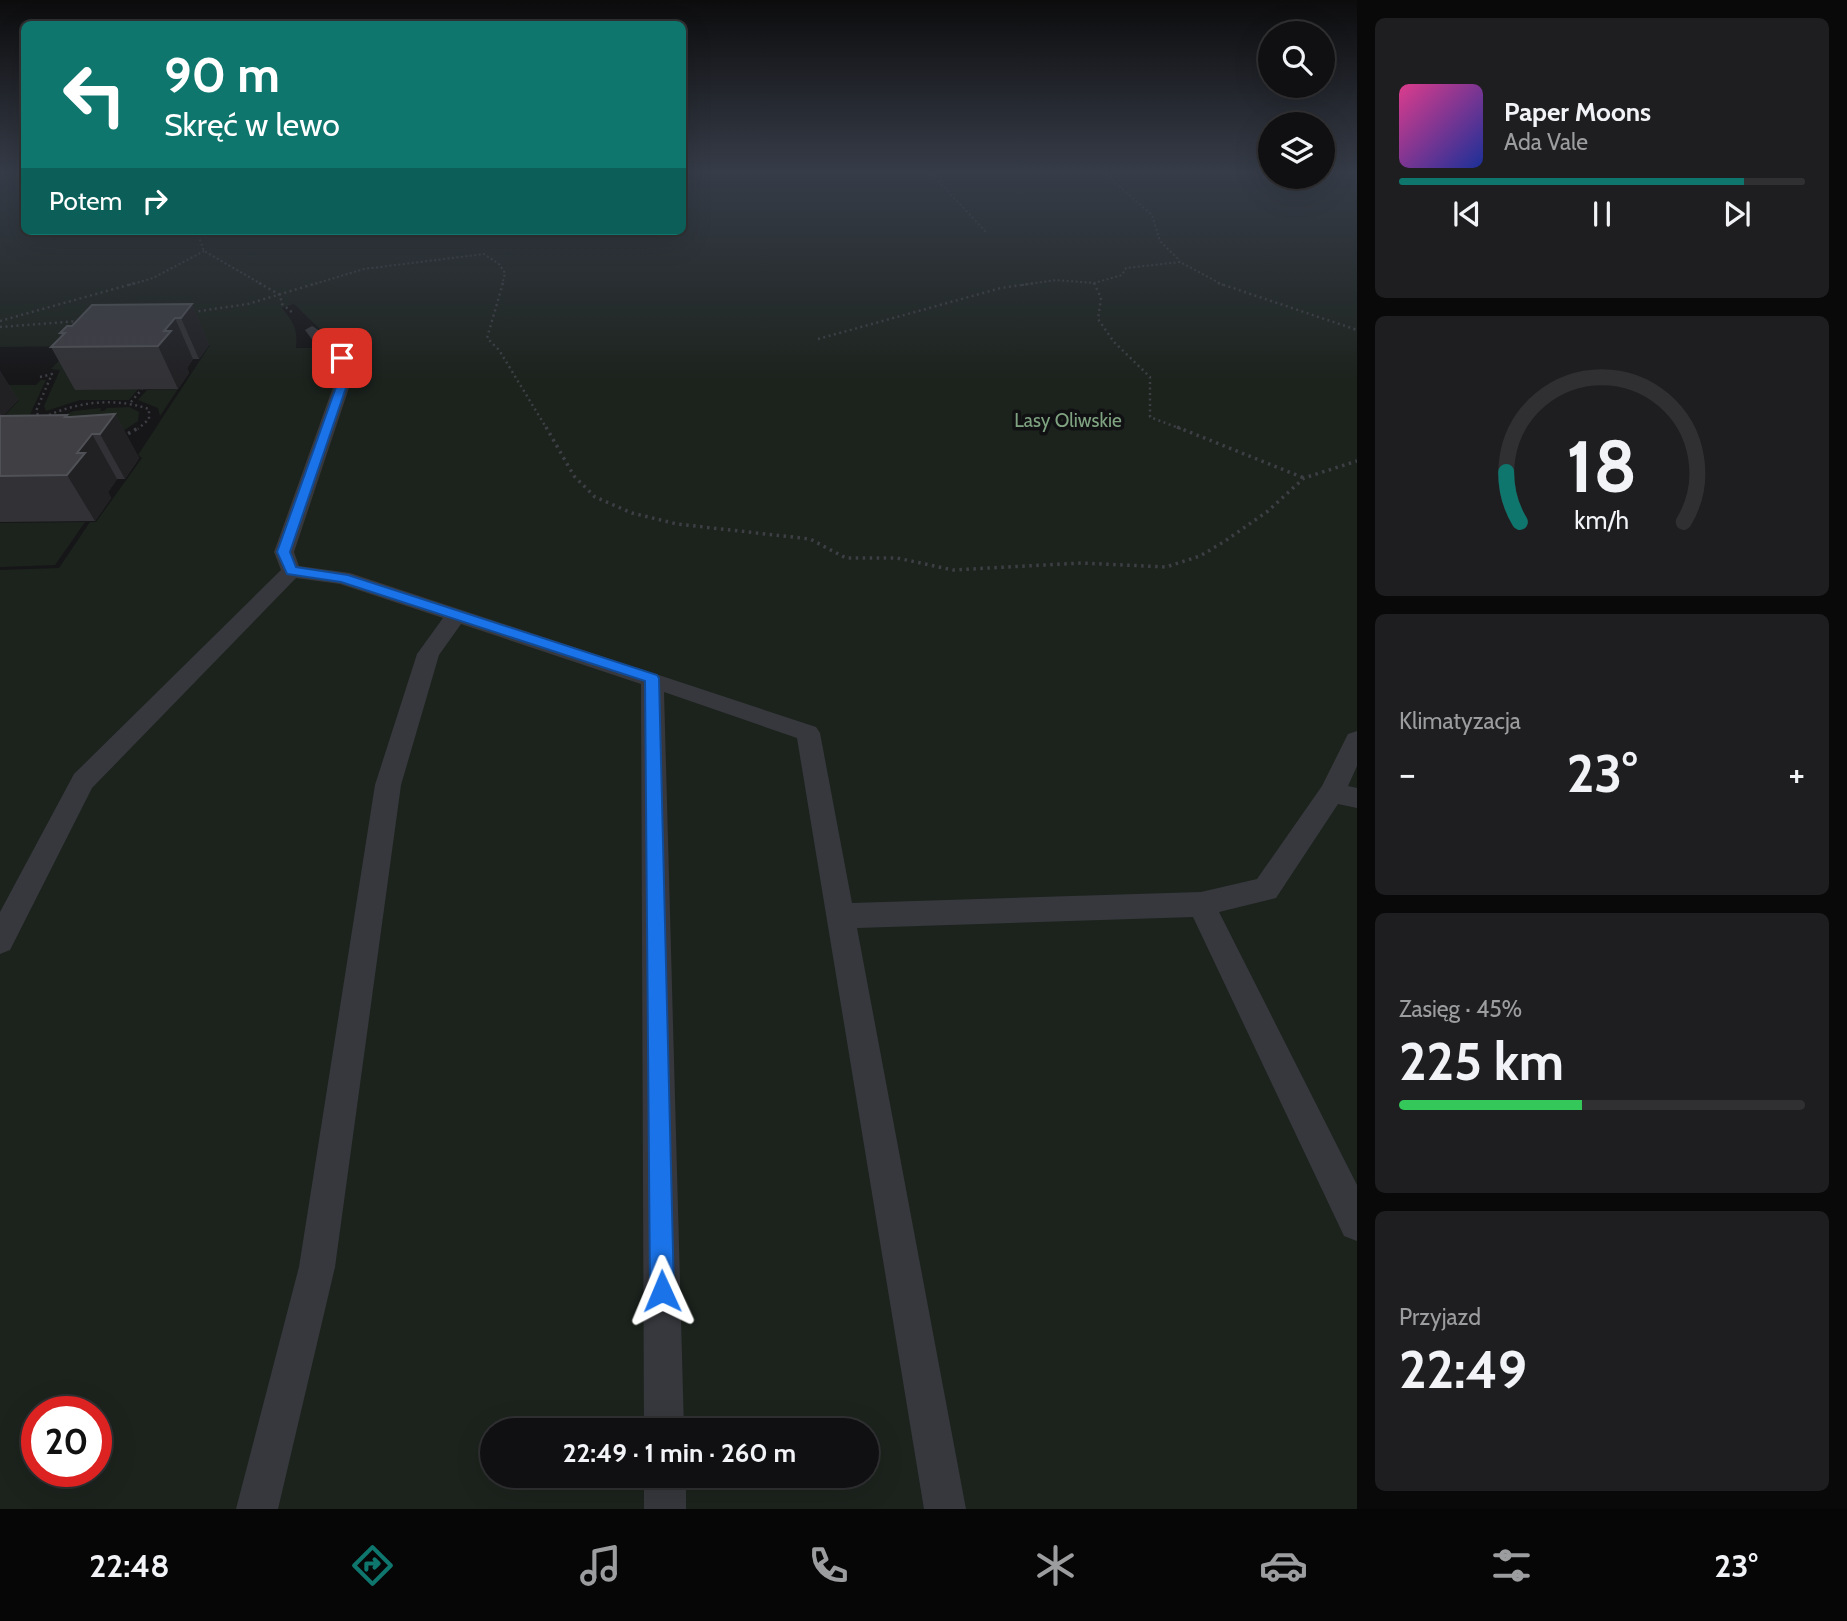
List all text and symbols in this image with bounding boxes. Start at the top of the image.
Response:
map controls [1258,21,1335,189]
button: search [1258,21,1335,98]
text: 90 m [164,45,280,104]
icon: left [49,49,140,140]
text: Paper Moons [1504,96,1651,128]
text: Skręć w lewo [164,105,340,144]
button: layers [1258,112,1335,189]
text: Ada Vale [1504,128,1588,156]
icon: right [136,182,174,220]
text: Potem [49,185,122,217]
icon: previous [1448,195,1486,233]
icon: pause [1583,195,1621,233]
icon: next [1718,195,1756,233]
pin [312,328,372,388]
icon: arrive [323,339,361,377]
park label: Lasy Oliwskie [1014,409,1122,432]
text: 18 [1567,423,1637,511]
text: km/h [1575,505,1629,535]
text: Klimatyzacja [1399,707,1521,735]
text: 23° [1567,742,1637,805]
text: − [1399,750,1416,797]
text: + [1788,750,1805,797]
text: Zasięg · 45% [1399,995,1522,1023]
text: 225 km [1399,1030,1564,1093]
position arrow [625,1254,699,1328]
text: Przyjazd [1399,1303,1481,1331]
text: 22:49 [1399,1338,1527,1401]
speed limit sign: 20 [21,1396,112,1487]
text: 22:49 · 1 min · 260 m [563,1437,796,1469]
icon: directions [348,1541,397,1590]
icon: music [576,1541,625,1590]
icon: phone [804,1541,853,1590]
icon: climate [1031,1541,1080,1590]
icon: car [1259,1541,1308,1590]
icon: filters [1487,1541,1536,1590]
text: 22:48 [89,1546,170,1585]
text: 23° [1714,1546,1758,1585]

